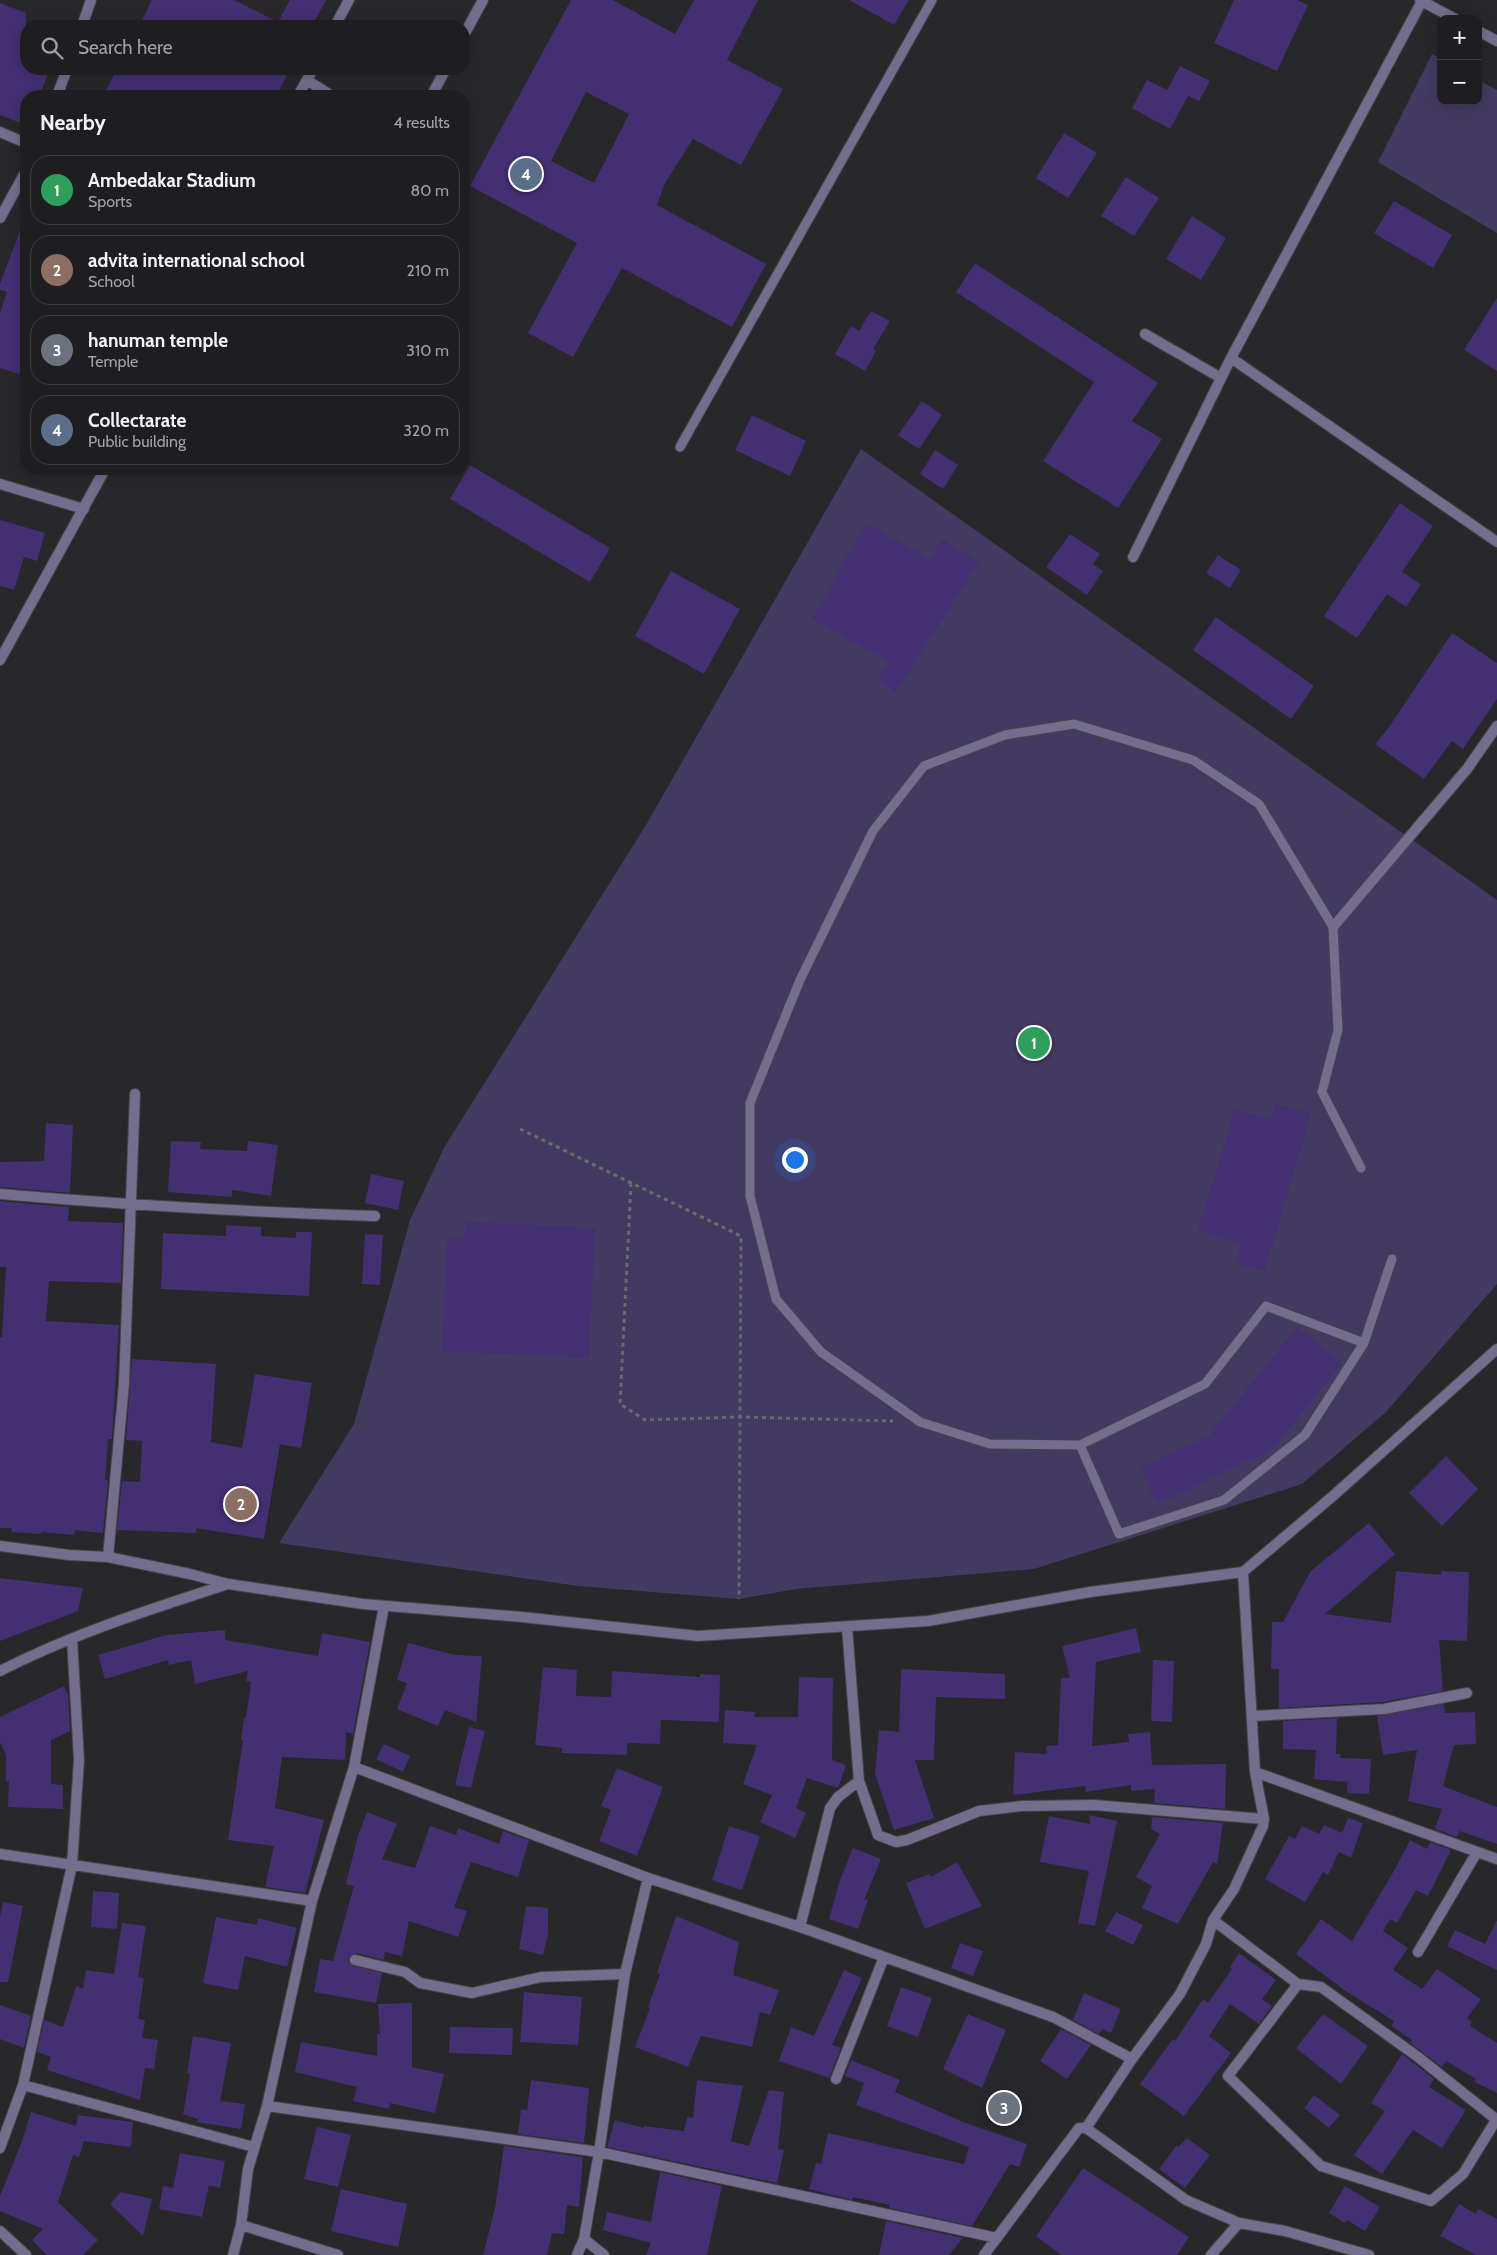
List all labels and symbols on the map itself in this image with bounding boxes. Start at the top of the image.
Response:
pin: 4 [510,155,542,193]
pin: 1 [1018,1024,1050,1062]
your location [782,1147,808,1173]
pin: 2 [225,1485,257,1523]
pin: 3 [988,2089,1020,2127]

